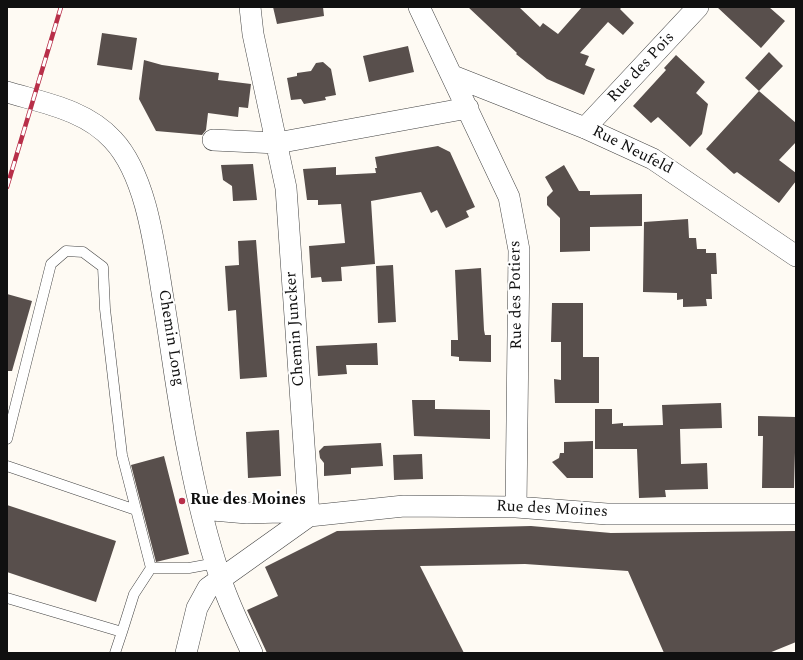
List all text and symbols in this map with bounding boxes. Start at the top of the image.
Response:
street label: Rue des Pois [605,29,679,107]
street label: Rue Neufeld [589,123,675,179]
street label: Rue des Potiers [506,240,528,350]
street label: Chemin Juncker [282,271,310,387]
street label: Chemin Long [153,288,187,388]
place label: Rue des Moines [190,491,306,511]
marker: Rue des Moines [177,496,187,506]
street label: Rue des Moines [496,497,608,523]

